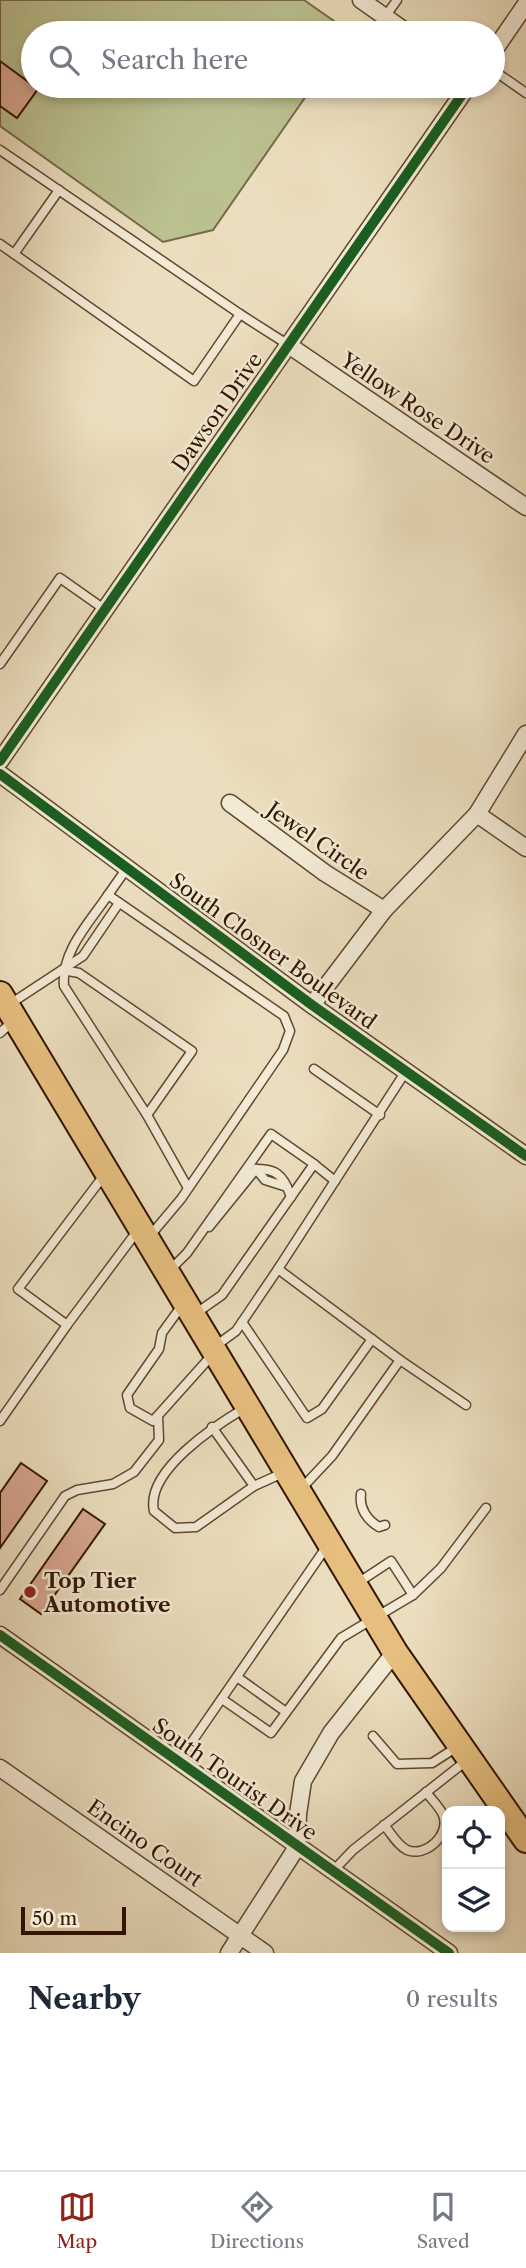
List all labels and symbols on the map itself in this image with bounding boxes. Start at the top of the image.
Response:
street label: Yellow Rose Drive [335,347,500,469]
street label: Dawson Drive [167,348,267,476]
street label: Jewel Circle [260,795,374,885]
street label: South Closner Boulevard [165,868,381,1034]
place label: Top Tier Automotive [43,1568,171,1617]
marker: Top Tier Automotive [22,1584,38,1600]
street label: South Tourist Drive [148,1713,322,1845]
street label: Encino Court [83,1794,208,1892]
scale bar [21,1904,126,1936]

